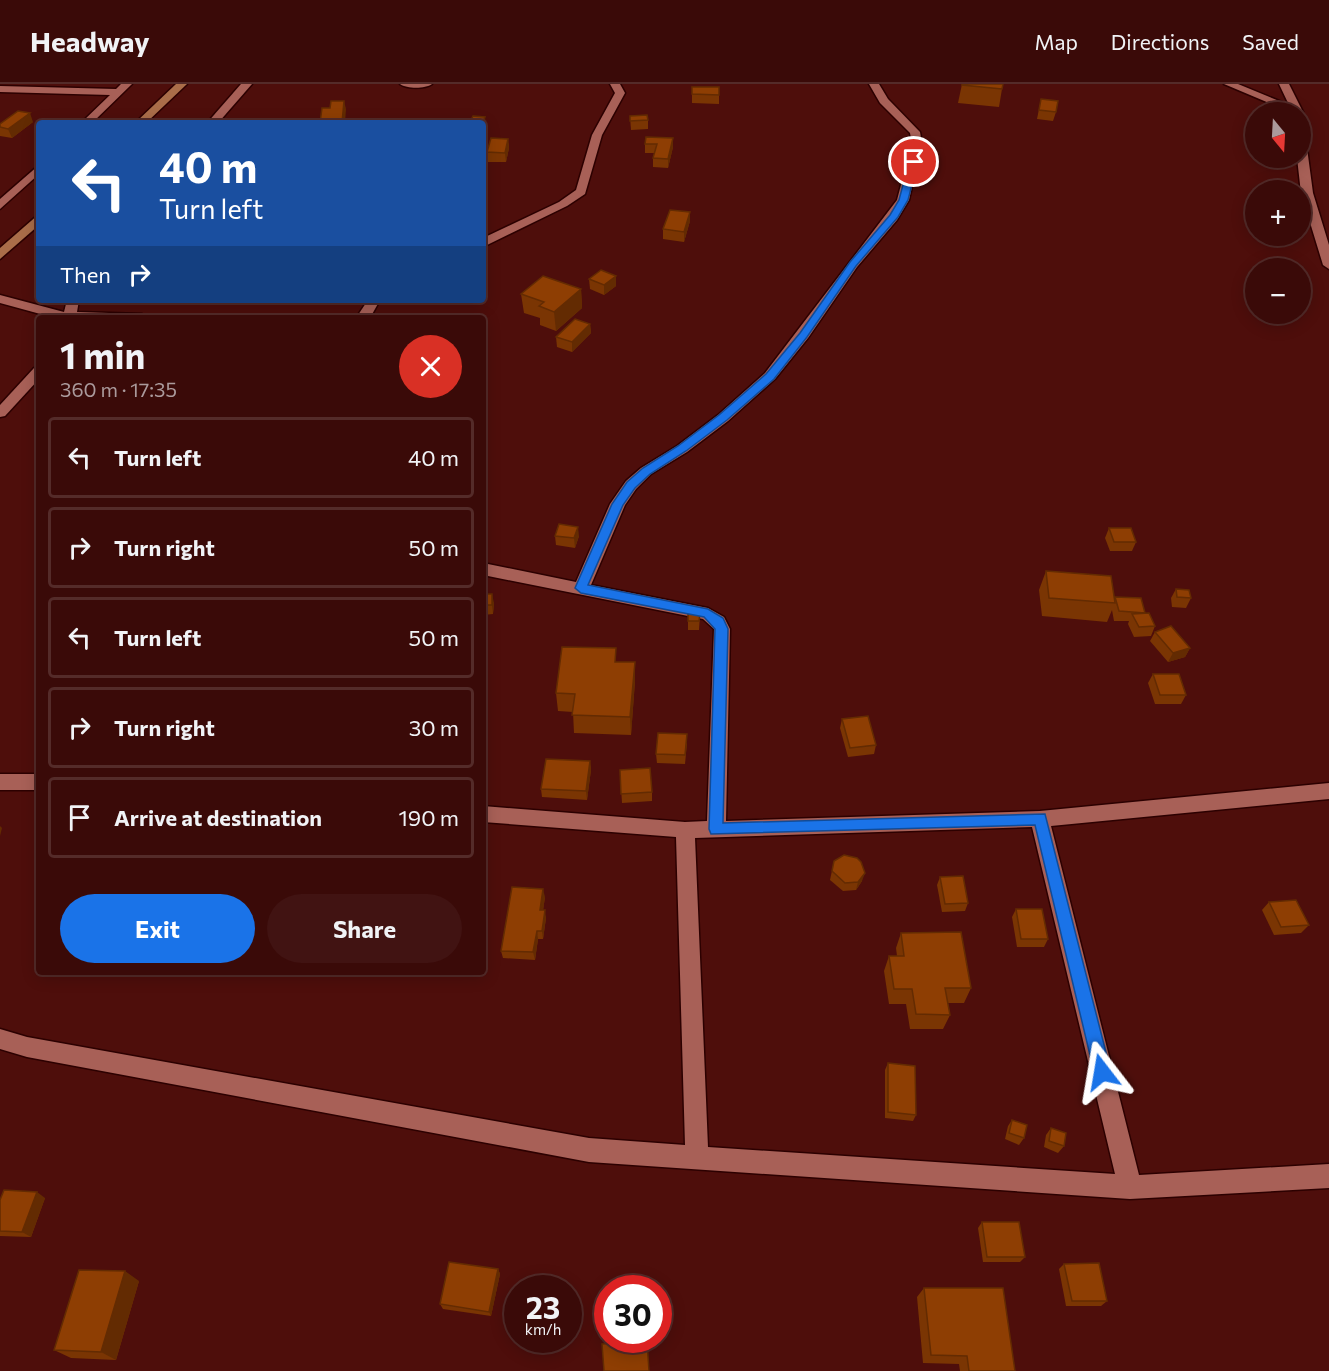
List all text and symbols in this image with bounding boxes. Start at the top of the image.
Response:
text: Headway [30,24,150,58]
text: Map [1035,29,1078,54]
text: Directions [1111,29,1209,54]
text: Saved [1242,29,1299,54]
north arrow [1245,102,1311,168]
map controls [1245,102,1311,324]
pin [888,136,939,187]
text: 40 m [159,140,257,192]
icon: left [60,144,138,222]
icon: arrive [897,145,930,178]
button: + [1245,180,1311,246]
text: Turn left [159,192,263,225]
icon: right [123,258,156,291]
button: − [1245,258,1311,324]
text: Then [60,261,111,288]
text: 1 min [60,332,145,376]
button: close [399,335,462,398]
text: 360 m · 17:35 [60,377,177,401]
icon: left [63,441,96,474]
text: Turn left [114,444,201,471]
text: 40 m [408,444,459,471]
icon: right [63,531,96,564]
text: Turn right [114,534,215,561]
text: 50 m [409,534,459,561]
icon: left [63,621,96,654]
text: Turn left [114,624,201,651]
text: 50 m [409,624,459,651]
icon: right [63,711,96,744]
text: Turn right [114,714,215,741]
text: 30 m [409,714,459,741]
icon: arrive [63,801,96,834]
text: Arrive at destination [114,804,322,831]
text: 190 m [398,804,459,831]
button: Exit [60,894,255,963]
button: Share [267,894,462,963]
position arrow [1070,1040,1134,1104]
speed limit sign: 30 [594,1275,672,1353]
text: 23 [526,1288,560,1325]
text: km/h [525,1320,561,1338]

